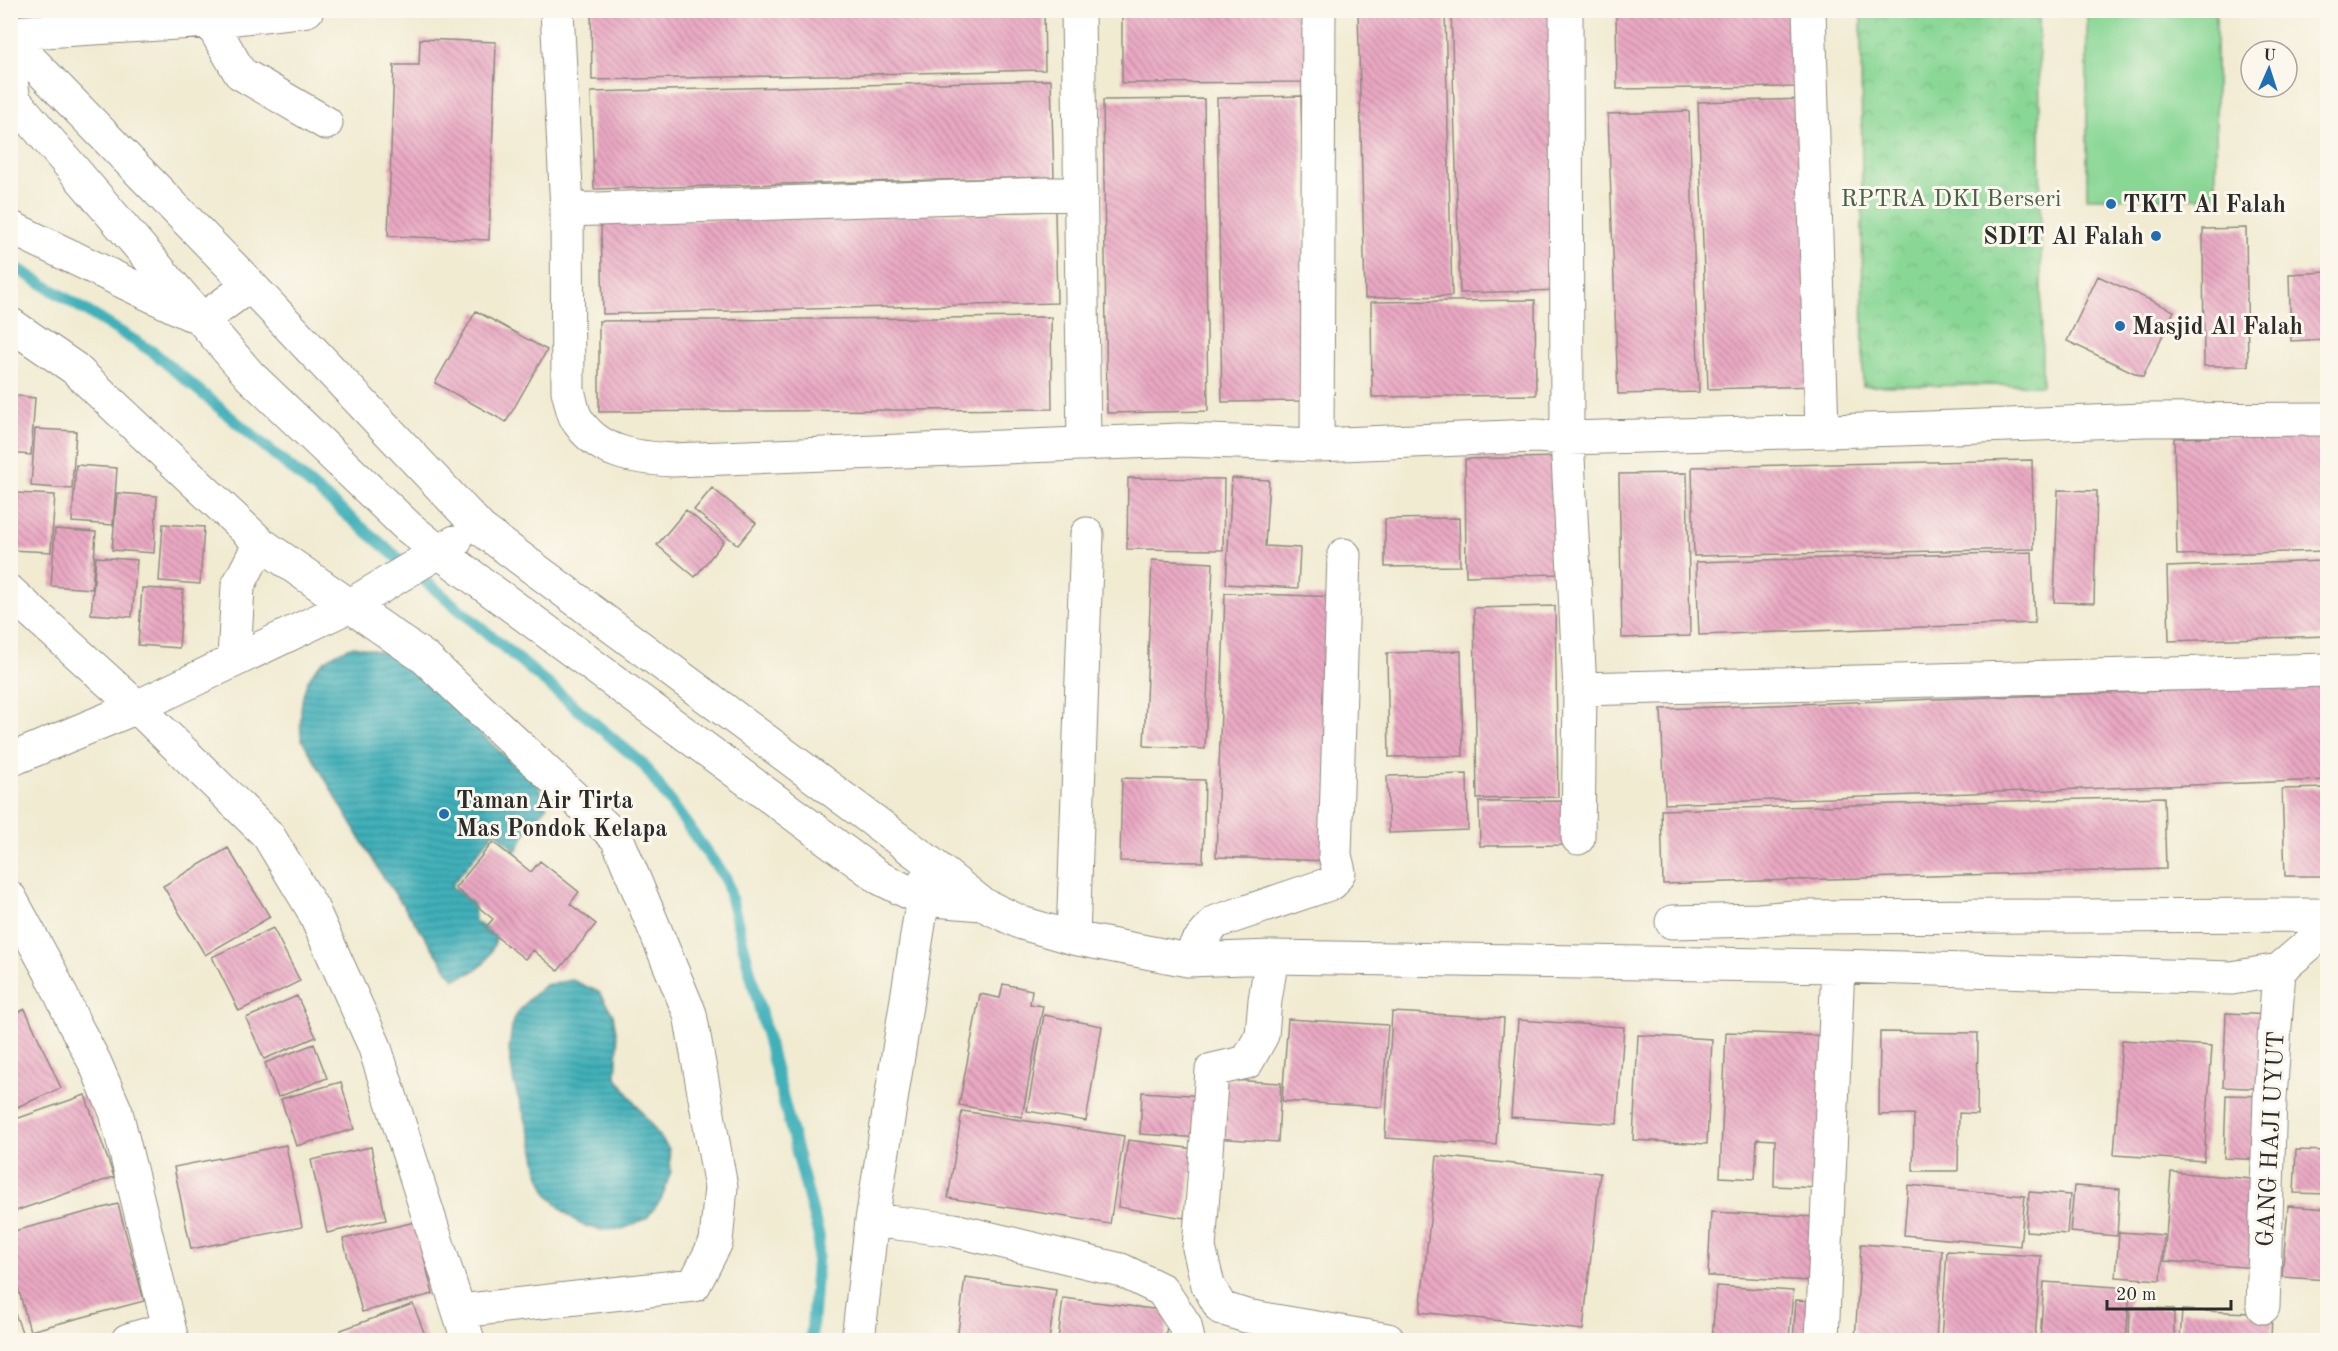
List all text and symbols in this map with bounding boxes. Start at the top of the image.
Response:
north arrow [2239,39,2299,99]
text: U [2263,48,2277,64]
park label: RPTRA DKI Berseri [1840,188,2062,212]
place label: TKIT Al Falah [2123,194,2286,218]
marker: TKIT Al Falah [2104,197,2118,211]
place label: SDIT Al Falah [1983,226,2144,250]
marker: SDIT Al Falah [2149,229,2163,243]
place label: Masjid Al Falah [2132,316,2303,340]
marker: Masjid Al Falah [2113,319,2127,333]
place label: Taman Air Tirta Mas Pondok Kelapa [456,790,667,842]
marker: Taman Air Tirta Mas Pondok Kelapa [437,807,451,821]
street label: GANG HAJI UYUT [2254,1031,2290,1247]
scale bar [2107,1273,2232,1311]
text: 20 m [2116,1286,2156,1304]

